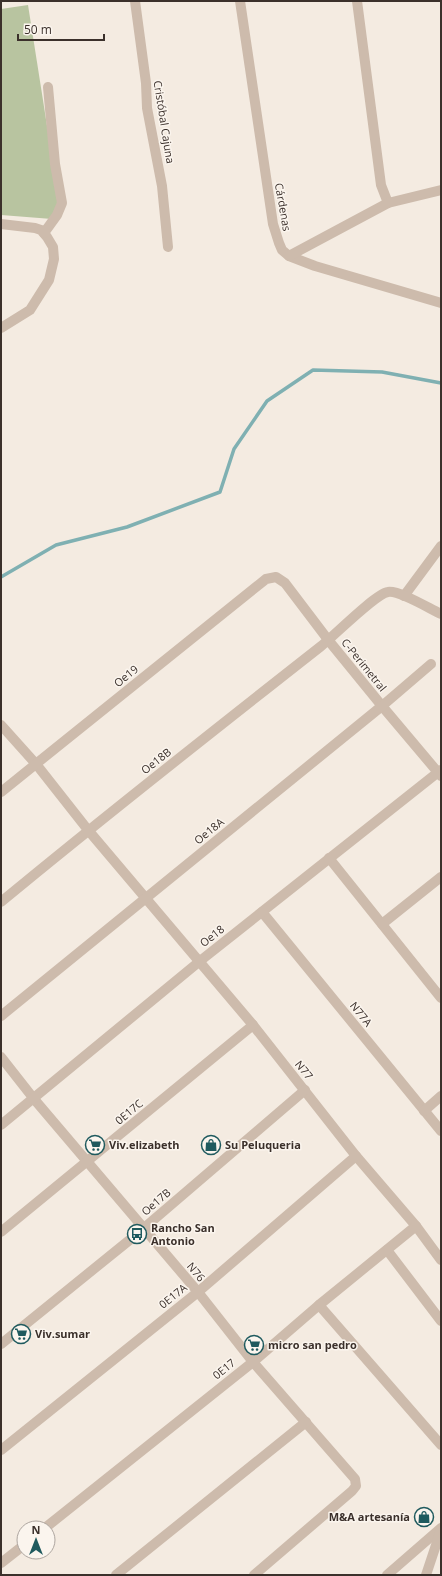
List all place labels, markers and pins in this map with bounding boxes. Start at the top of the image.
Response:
supermarket icon: Viv.elizabeth [84,1134,106,1156]
shop icon: Su Peluqueria [200,1134,222,1156]
place label: Viv.elizabeth [109,1137,180,1152]
place label: Su Peluqueria [225,1137,301,1152]
place label: Rancho San Antonio [151,1220,215,1248]
bus stop icon: Rancho San Antonio [126,1223,148,1245]
supermarket icon: Viv.sumar [10,1323,32,1345]
place label: Viv.sumar [35,1326,90,1341]
supermarket icon: micro san pedro [243,1334,265,1356]
place label: micro san pedro [268,1337,357,1352]
shop icon: M&A artesanía [413,1506,435,1528]
place label: M&A artesanía [329,1509,410,1524]

